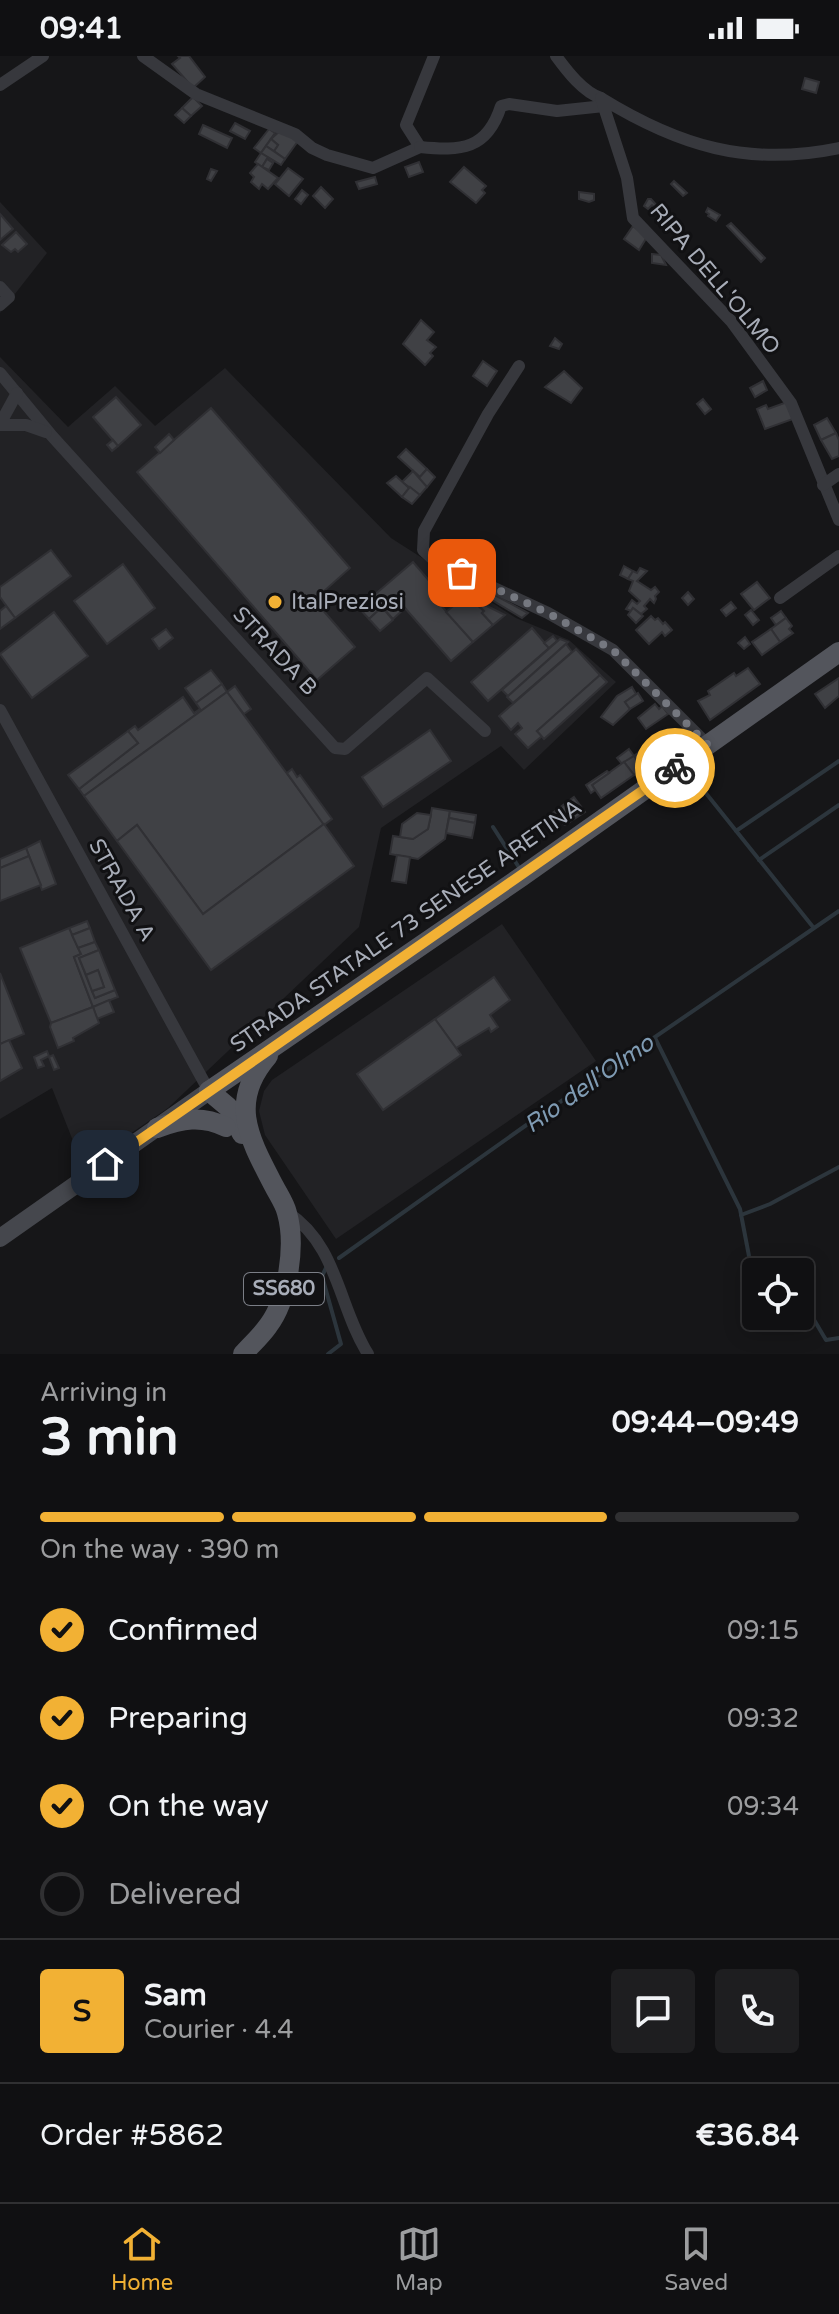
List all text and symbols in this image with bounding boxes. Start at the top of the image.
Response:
text: 09:41 [40,10,123,47]
street label: RIPA DELL'OLMO [645,199,785,359]
pin [428,539,496,607]
icon: bag [440,551,484,595]
place label: ItalPreziosi [291,589,404,615]
marker: ItalPreziosi [266,593,284,611]
street label: STRADA B [227,601,323,701]
courier [635,728,715,808]
icon: bike [653,746,697,790]
street label: STRADA STATALE 73 SENESE ARETINA [225,794,587,1058]
street label: STRADA A [83,834,161,946]
water label: Rio dell'Olmo [519,1028,661,1139]
pin [71,1130,139,1198]
icon: home [83,1142,127,1186]
map controls [742,1258,814,1330]
button: locate [742,1258,814,1330]
road number: SS680 [244,1273,324,1305]
text: Arriving in [40,1377,167,1408]
text: 09:44–09:49 [612,1404,799,1441]
text: 3 min [40,1406,179,1469]
text: On the way · 390 m [40,1534,279,1565]
icon: check [40,1608,84,1652]
text: Confirmed [108,1612,259,1649]
text: 09:15 [727,1615,799,1646]
icon: check [40,1696,84,1740]
text: Preparing [108,1700,248,1737]
text: 09:32 [727,1703,799,1734]
icon: check [40,1784,84,1828]
text: On the way [108,1788,269,1825]
text: 09:34 [727,1791,799,1822]
text: Delivered [108,1876,242,1913]
button: chat [611,1969,695,2053]
button: phone [715,1969,799,2053]
text: Sam [144,1977,207,2014]
text: S [73,1993,91,2030]
text: Courier · 4.4 [144,2014,294,2045]
text: Order #5862 [40,2117,224,2154]
text: €36.84 [696,2117,799,2154]
tab: Home [111,2222,173,2296]
tab: Map [395,2222,443,2296]
tab: Saved [664,2222,728,2296]

